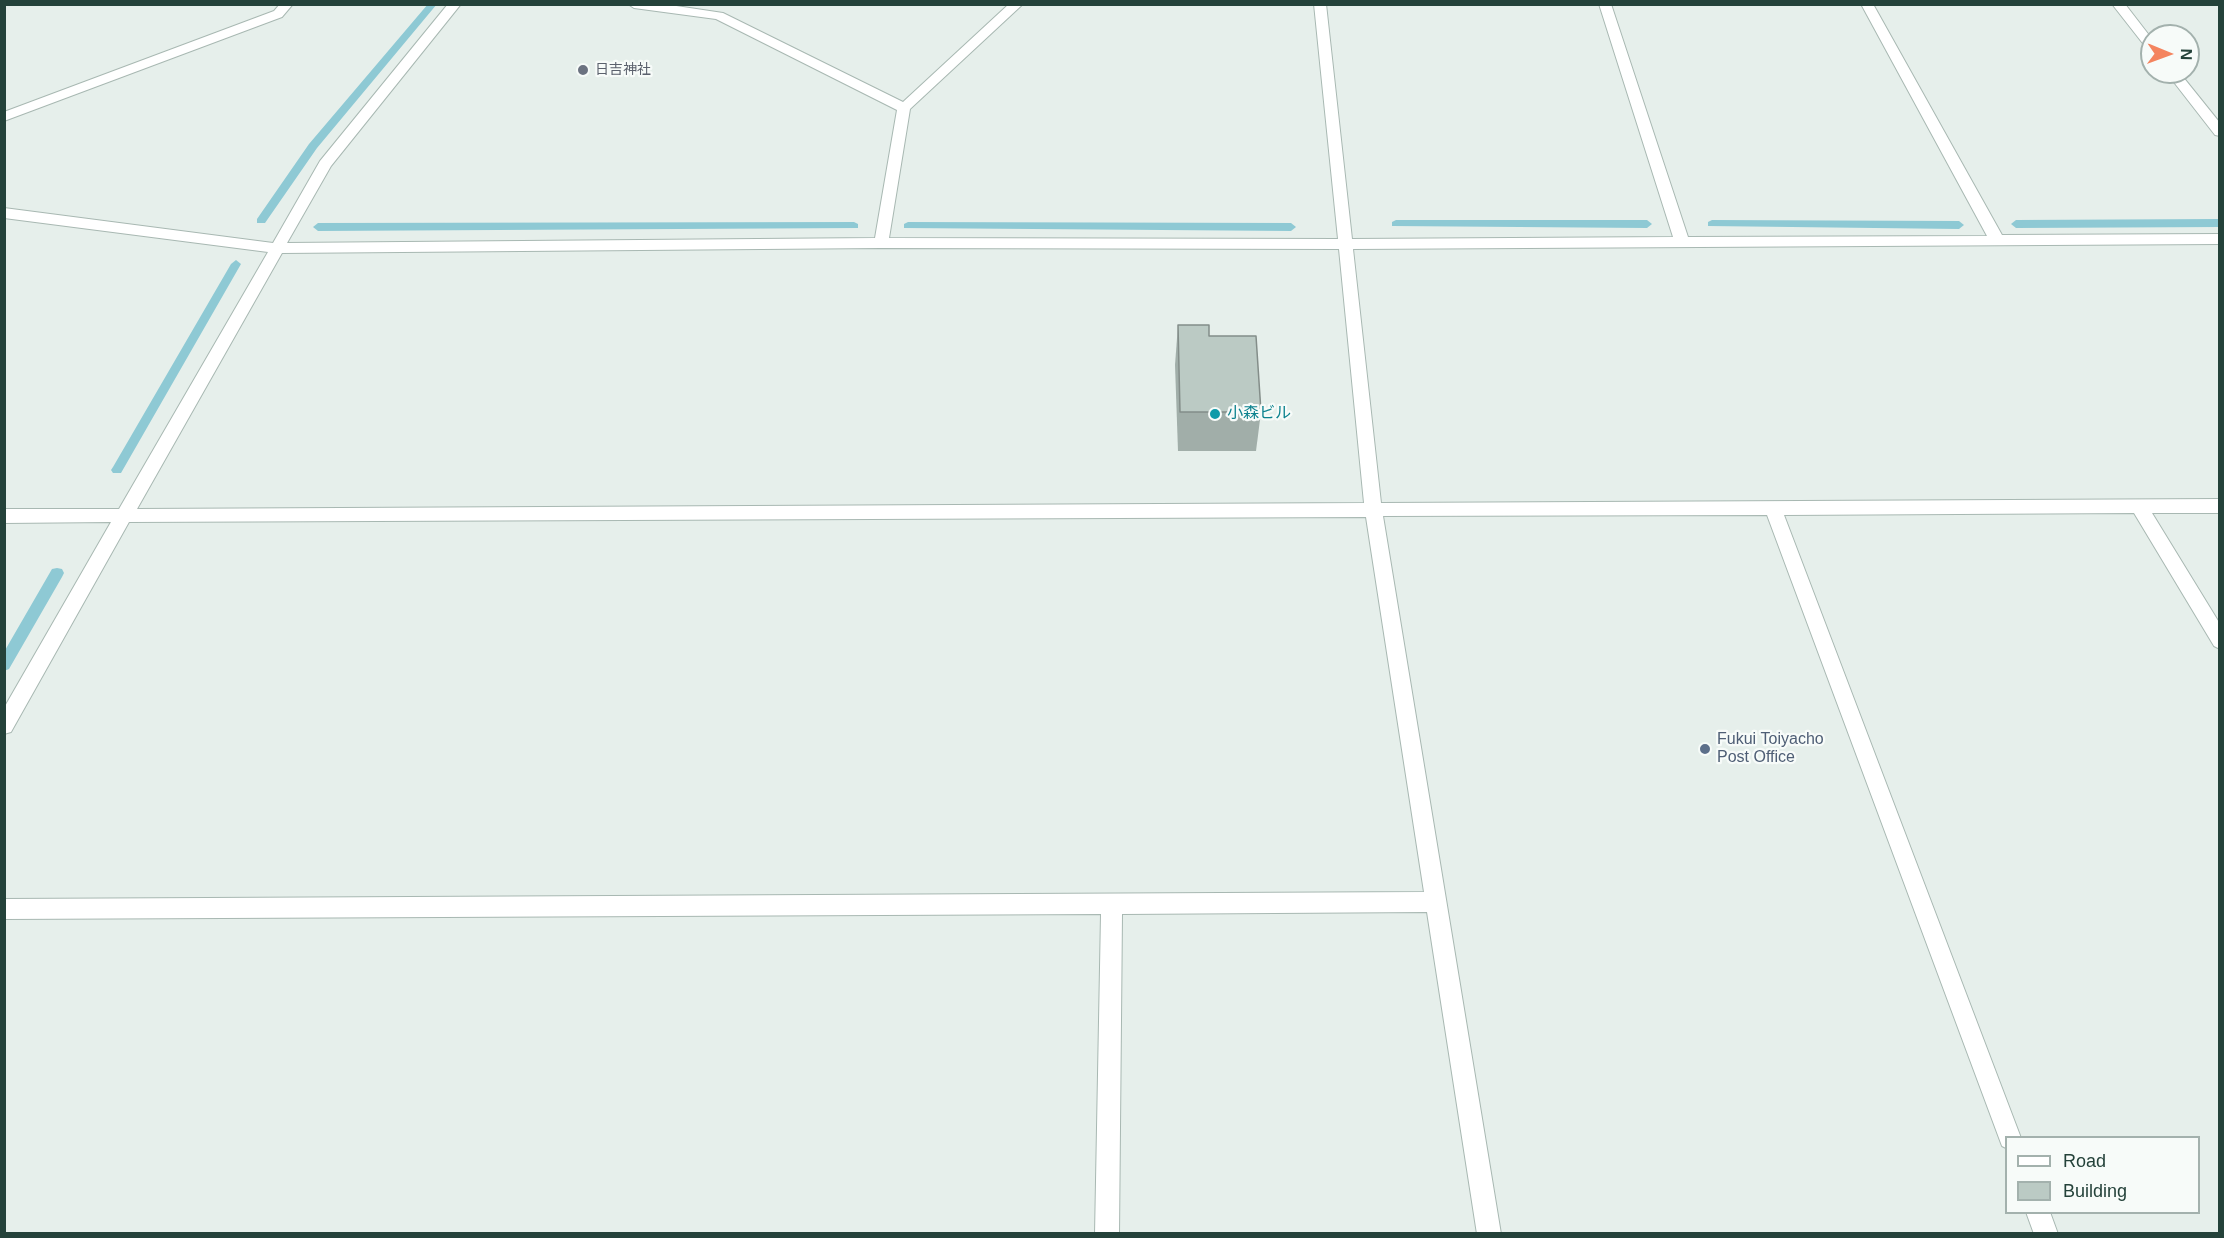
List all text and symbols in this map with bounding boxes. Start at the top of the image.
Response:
north arrow [2140,24,2200,84]
text: N [2178,48,2195,60]
place label: 日吉神社 [595,62,651,78]
marker: 日吉神社 [576,63,590,77]
place label: 小森ビル [1227,404,1291,424]
marker: 小森ビル [1208,407,1222,421]
place label: Fukui Toiyacho Post Office [1717,730,1824,768]
marker: Fukui Toiyacho Post Office [1698,742,1712,756]
legend [2005,1136,2200,1214]
text: Road [2063,1151,2106,1171]
text: Building [2063,1181,2127,1201]

